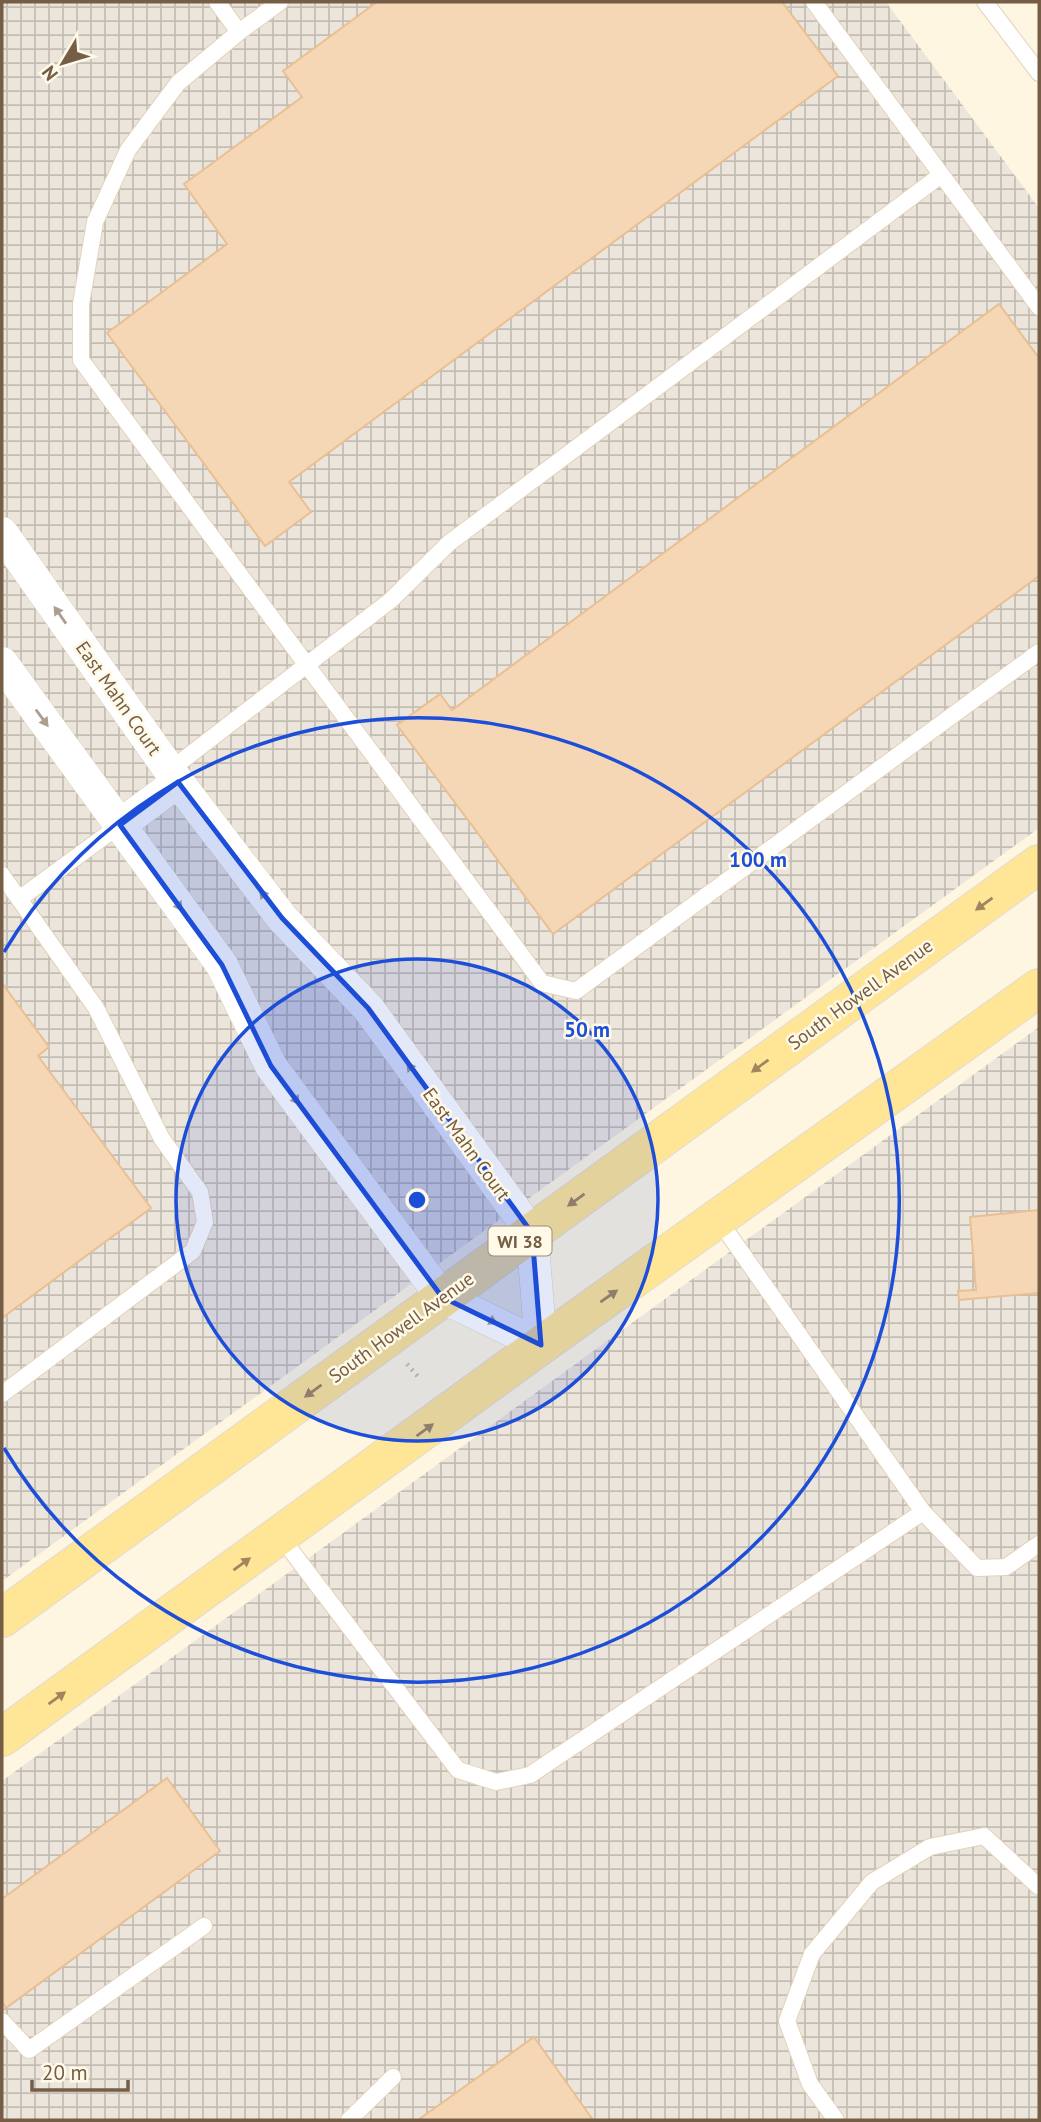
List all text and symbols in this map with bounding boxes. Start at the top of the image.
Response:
north arrow [28,28,98,98]
text: N [36,61,63,86]
one-way arrow [53,606,67,624]
street label: East Mahn Court [71,636,167,760]
one-way arrow [35,709,49,727]
text: 100 m [729,846,787,873]
one-way arrow [260,889,274,907]
one-way arrow [169,893,183,911]
one-way arrow [975,897,993,911]
street label: South Howell Avenue [783,933,937,1055]
text: 50 m [564,1016,610,1043]
one-way arrow [751,1059,769,1073]
one-way arrow [407,1062,421,1080]
street label: East Mahn Court [418,1083,516,1206]
one-way arrow [286,1087,300,1105]
centre of rings [405,1188,429,1212]
one-way arrow [567,1193,585,1207]
road number: WI 38 [489,1226,552,1256]
street label: South Howell Avenue [324,1266,478,1388]
one-way arrow [600,1289,618,1303]
one-way arrow [478,1314,498,1325]
one-way arrow [303,1384,322,1398]
one-way arrow [416,1423,434,1437]
one-way arrow [232,1557,250,1572]
one-way arrow [48,1691,66,1705]
scale bar [32,2048,128,2092]
text: 20 m [42,2059,88,2086]

